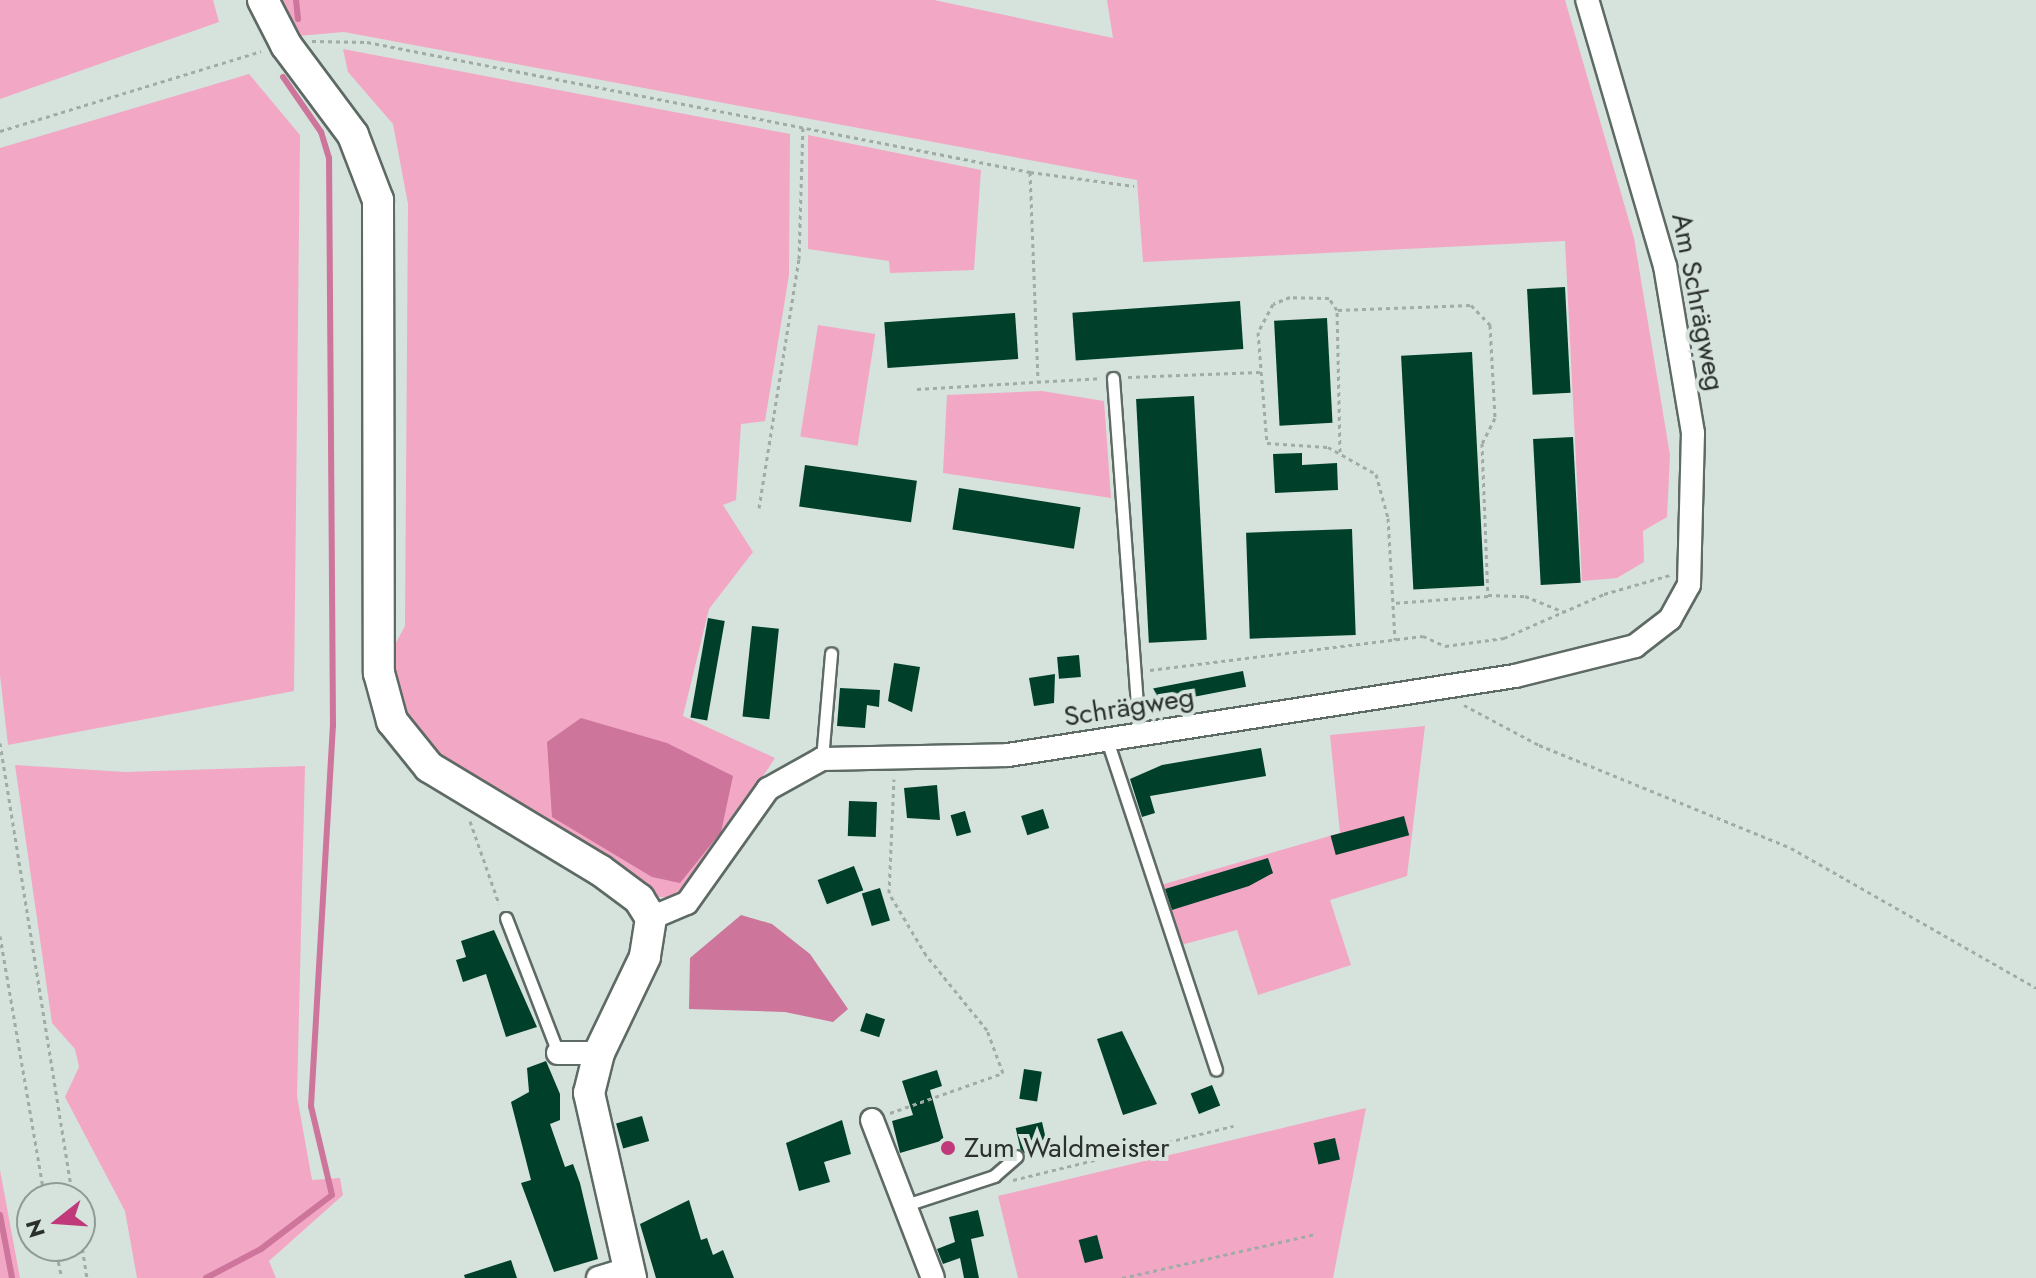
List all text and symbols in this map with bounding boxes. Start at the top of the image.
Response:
street label: Am Schrägweg [1664,210,1732,394]
street label: Schrägweg [1061,680,1197,734]
place label: Zum Waldmeister [964,1131,1170,1165]
marker: Zum Waldmeister [939,1139,957,1157]
north arrow [16,1182,96,1262]
text: N [17,1215,53,1241]

